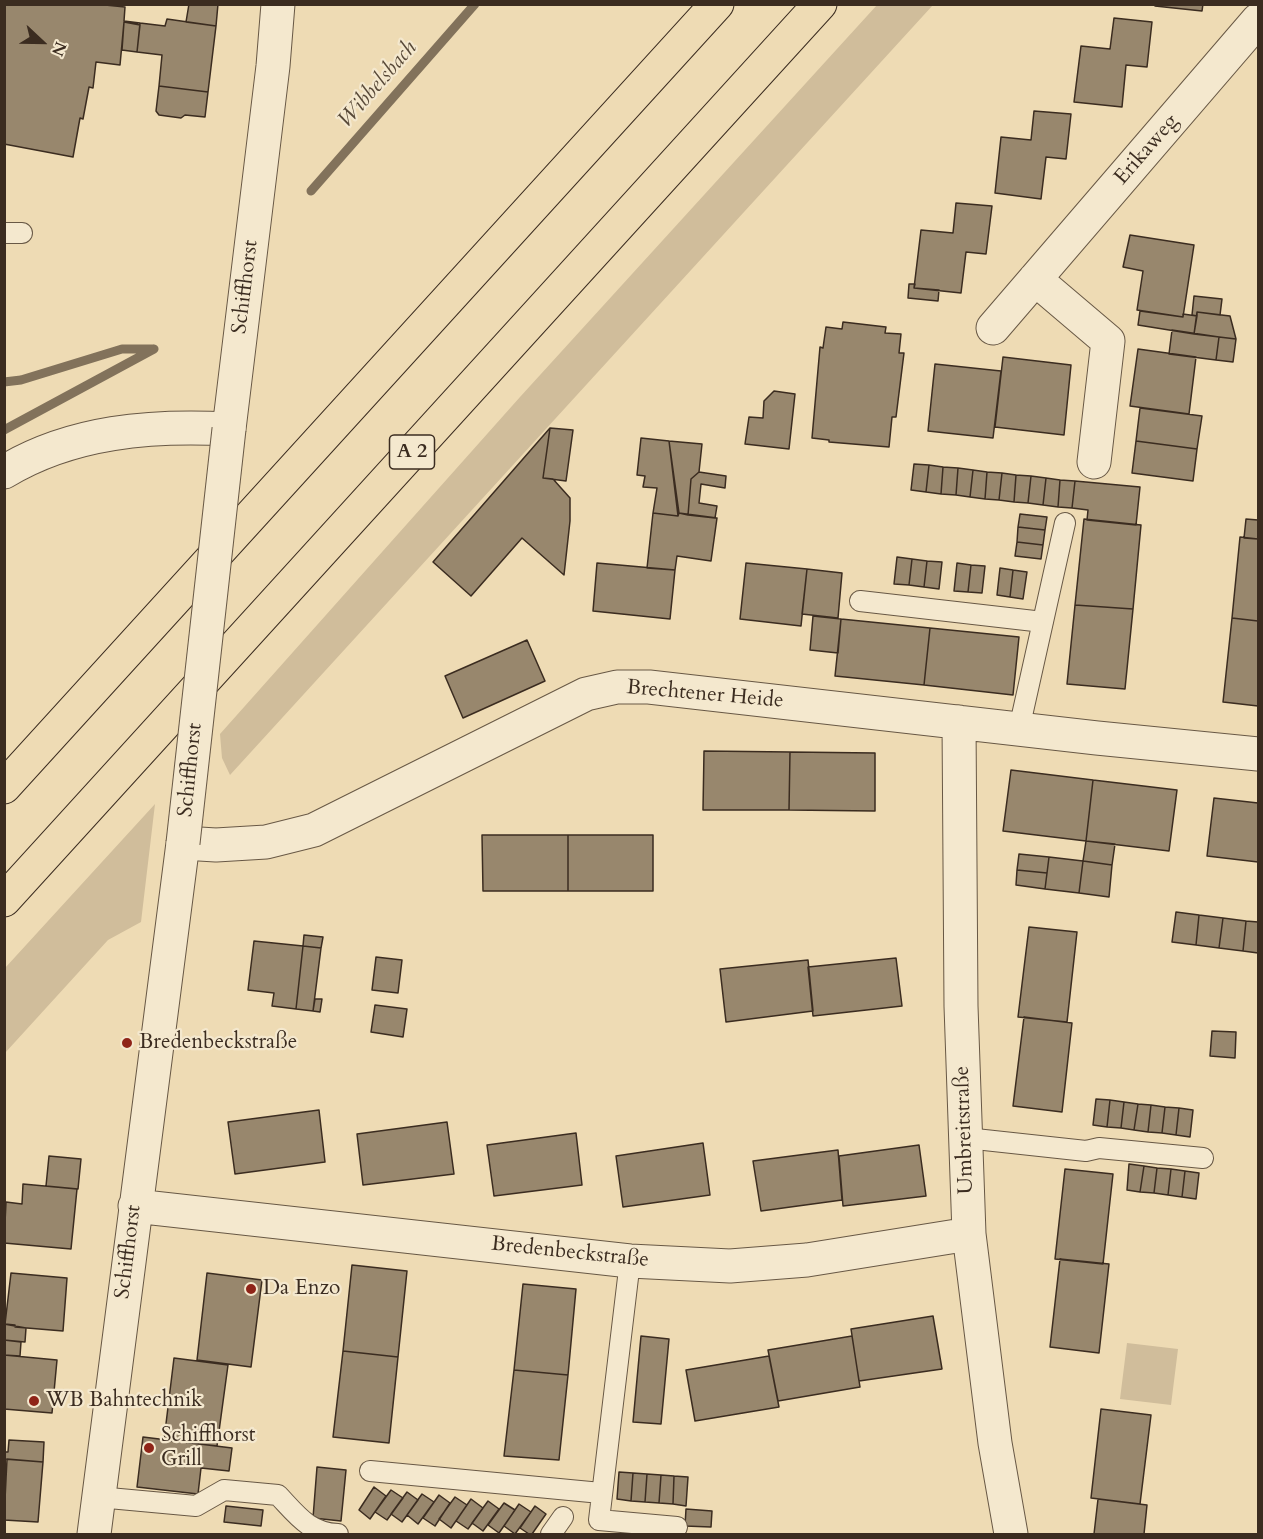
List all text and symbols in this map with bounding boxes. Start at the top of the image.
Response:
north arrow [12,12,72,72]
water label: Wibbelsbach [333,36,423,134]
text: N [46,38,71,59]
street label: Erikaweg [1110,110,1184,190]
street label: Schiffhorst [228,239,264,335]
road number: A 2 [390,435,434,469]
street label: Brechtener Heide [626,676,784,714]
street label: Schiffhorst [174,722,208,818]
place label: Bredenbeckstraße [139,1030,297,1056]
marker: Bredenbeckstraße [120,1036,134,1050]
street label: Umbreitstraße [950,1065,980,1195]
street label: Schiffhorst [111,1204,147,1300]
street label: Bredenbeckstraße [490,1232,650,1274]
place label: Da Enzo [263,1276,340,1302]
marker: Da Enzo [244,1282,258,1296]
place label: WB Bahntechnik [46,1388,202,1414]
marker: WB Bahntechnik [27,1394,41,1408]
place label: Schiffhorst Grill [161,1423,255,1473]
marker: Schiffhorst Grill [142,1441,156,1455]

